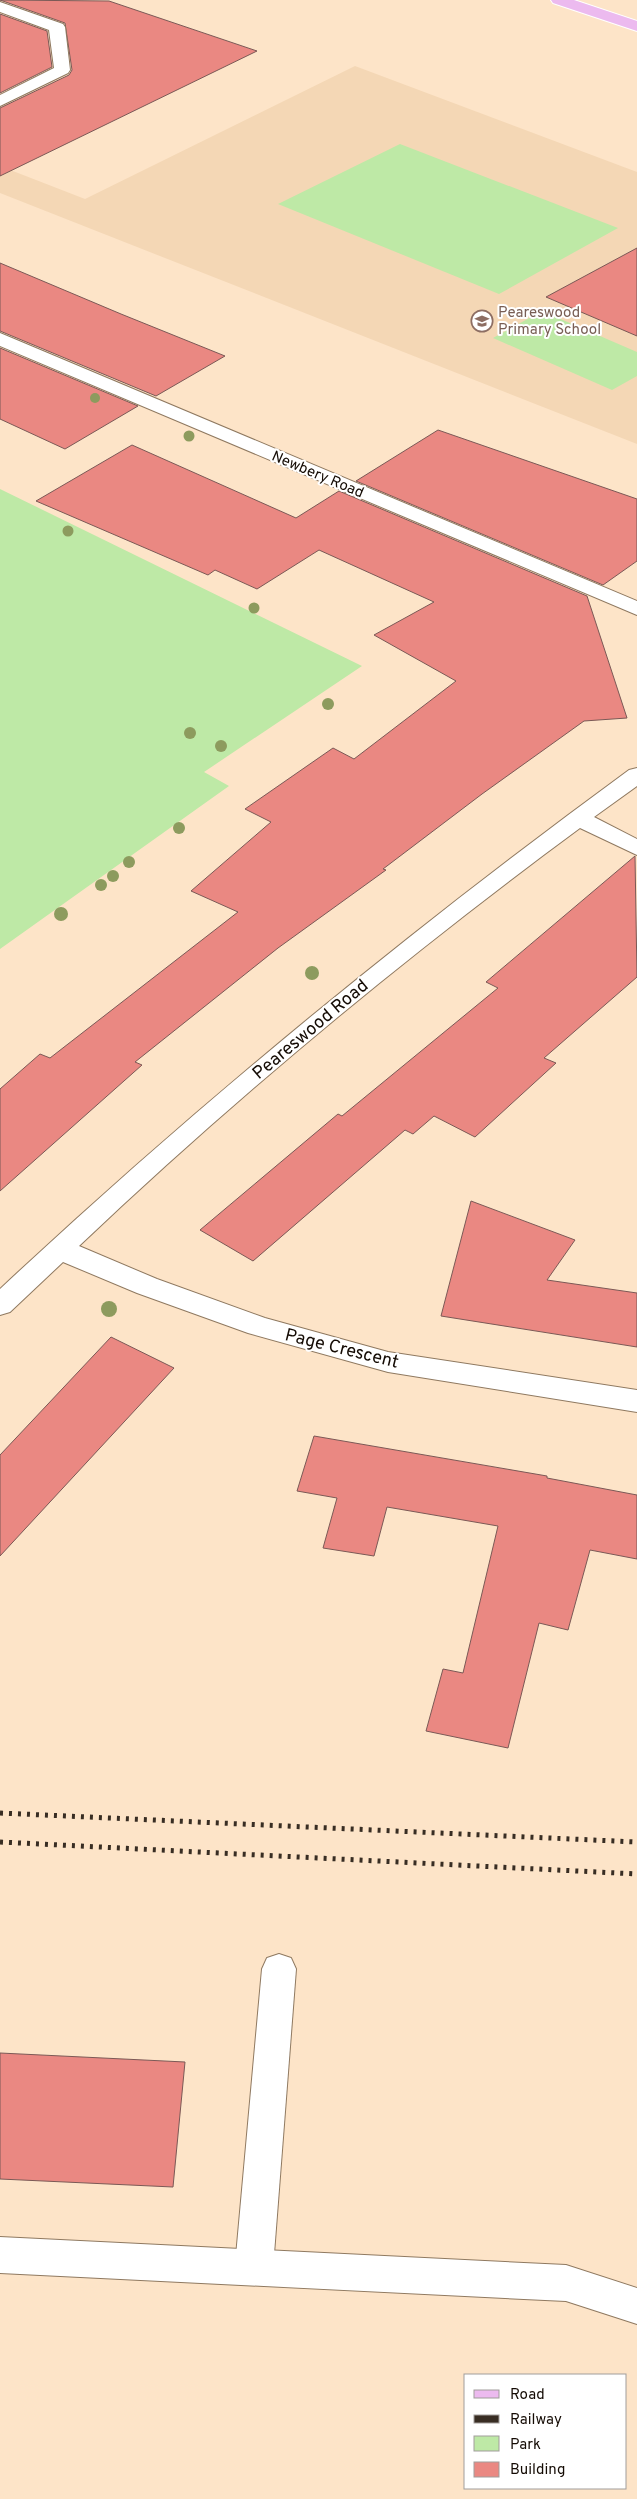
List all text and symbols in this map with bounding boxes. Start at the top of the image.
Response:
place label: Peareswood Primary School [498,304,601,340]
school or university icon: Peareswood Primary School [470,309,494,333]
street label: Newbery Road [268,447,366,503]
street label: Peareswood Road [248,975,374,1085]
street label: Page Crescent [282,1324,401,1375]
legend [464,2374,627,2489]
text: Road [510,2386,545,2405]
text: Railway [510,2411,562,2430]
text: Park [510,2436,541,2455]
text: Building [510,2461,565,2480]

